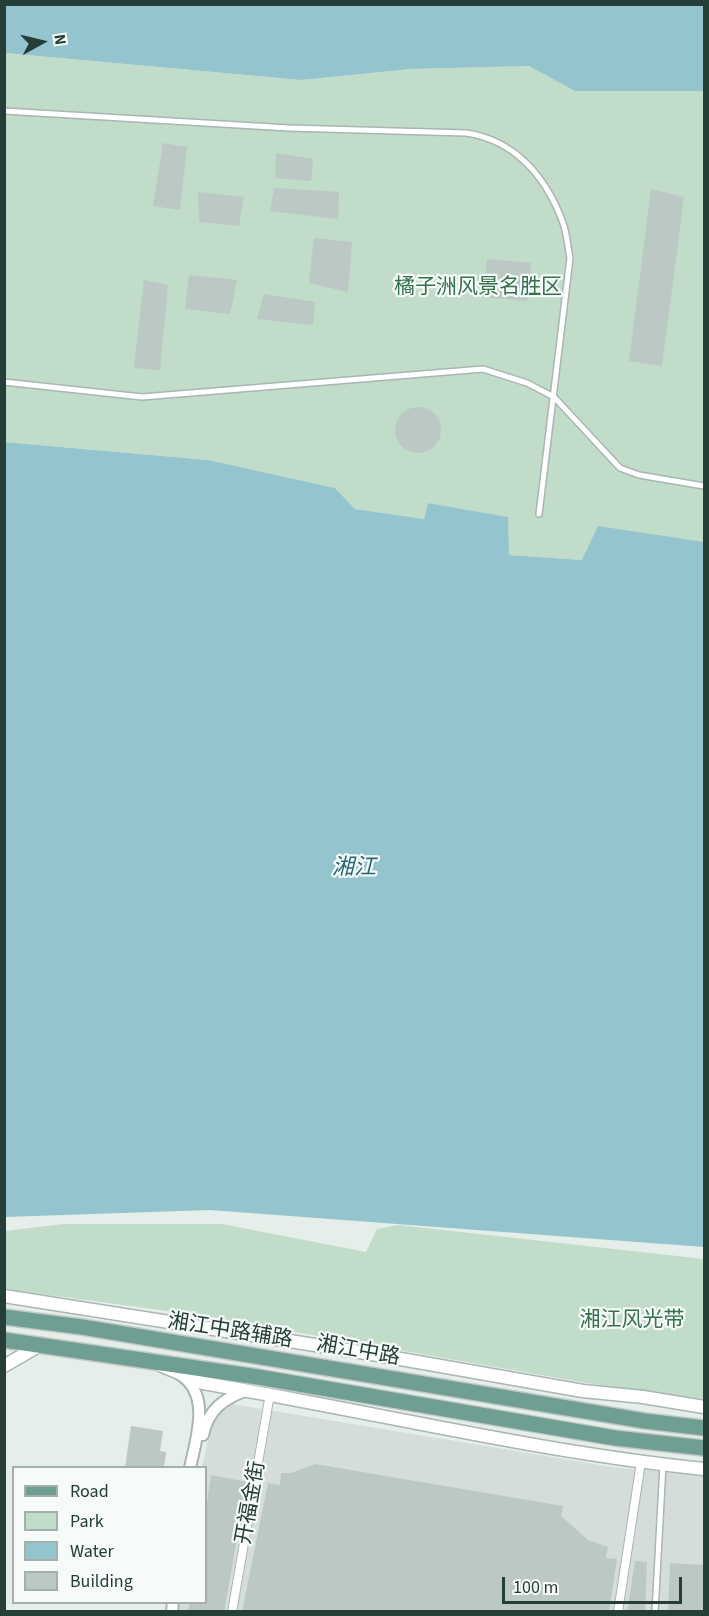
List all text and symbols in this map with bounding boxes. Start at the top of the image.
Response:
north arrow [12,12,72,72]
text: N [48,33,71,46]
park label: 橘子洲风景名胜区 [394,275,562,301]
water label: 湘江 [332,856,376,882]
park label: 湘江风光带 [580,1308,684,1334]
street label: 湘江中路辅路 [166,1310,294,1354]
street label: 湘江中路 [314,1332,402,1372]
street label: 开福金街 [232,1459,272,1547]
legend [12,1466,207,1604]
text: Road [70,1479,109,1504]
text: Park [70,1509,104,1534]
text: Water [70,1539,114,1564]
scale bar [505,1565,685,1603]
text: Building [70,1569,133,1594]
text: 100 m [513,1575,558,1600]

